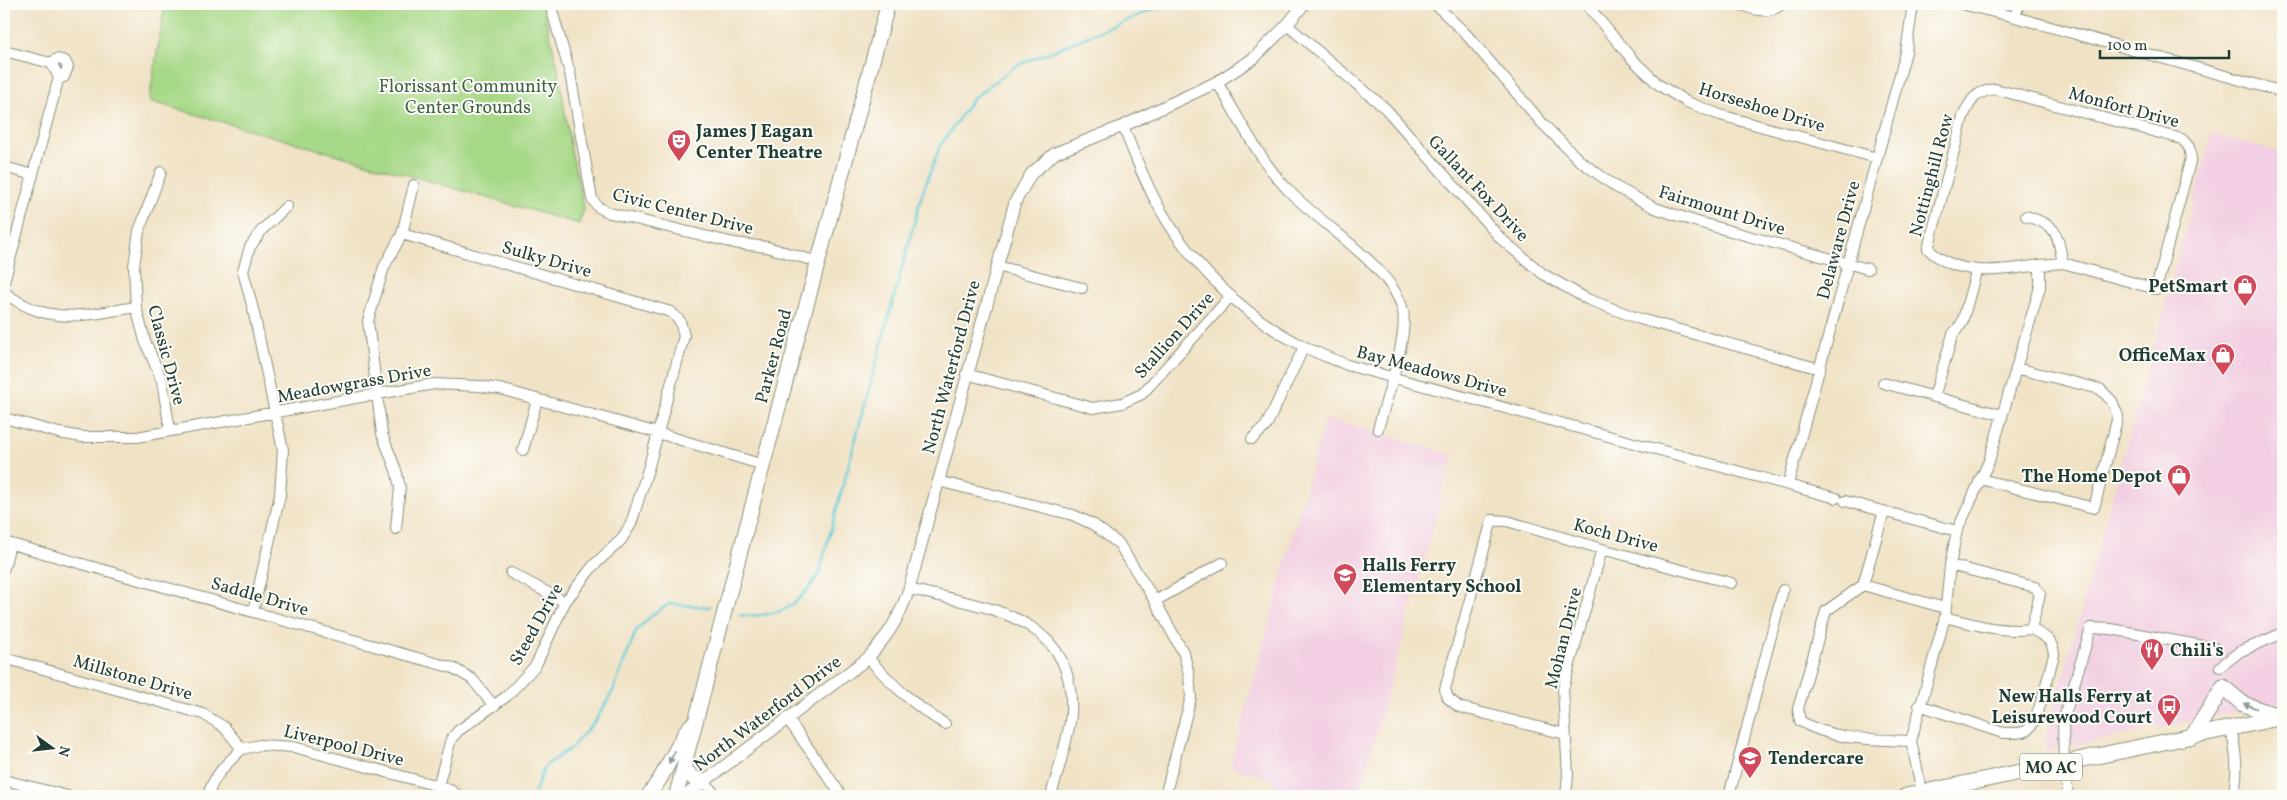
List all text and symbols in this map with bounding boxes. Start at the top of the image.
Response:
scale bar [2100,28,2228,60]
text: 100 m [2107,36,2147,57]
park label: Florissant Community Center Grounds [379,75,558,121]
street label: Horseshoe Drive [1695,77,1828,140]
street label: Monfort Drive [2065,82,2182,135]
street label: Nottinghill Row [1904,111,1961,240]
place label: James J Eagan Center Theatre [695,120,822,166]
theatre icon: James J Eagan Center Theatre [666,128,692,162]
street label: Gallant Fox Drive [1422,130,1534,248]
street label: Delaware Drive [1812,178,1867,303]
street label: Fairmount Drive [1655,180,1788,243]
street label: Civic Center Drive [609,183,756,242]
street label: Sulky Drive [499,236,594,285]
shop icon: PetSmart [2232,273,2258,307]
place label: PetSmart [2148,275,2228,300]
street label: North Waterford Drive [917,278,988,457]
street label: Stallion Drive [1129,287,1221,385]
street label: Classic Drive [140,303,191,408]
street label: Parker Road [750,306,799,406]
street label: Bay Meadows Drive [1353,340,1510,405]
shop icon: OfficeMax [2210,342,2236,376]
place label: OfficeMax [2119,344,2206,369]
street label: Meadowgrass Drive [275,359,433,410]
shop icon: The Home Depot [2166,463,2192,497]
place label: The Home Depot [2021,465,2162,490]
street label: Koch Drive [1570,513,1661,560]
place label: Halls Ferry Elementary School [1362,554,1522,600]
school or university icon: Halls Ferry Elementary School [1332,562,1358,596]
street label: Saddle Drive [208,572,311,623]
street label: Steed Drive [504,579,570,671]
street label: Mohan Drive [1540,585,1589,692]
restaurant icon: Chili's [2139,637,2165,671]
place label: Chili's [2170,639,2224,664]
street label: Millstone Drive [70,649,195,707]
street label: North Waterford Drive [689,650,847,778]
place label: New Halls Ferry at Leisurewood Court [1992,685,2152,731]
bus stop icon: New Halls Ferry at Leisurewood Court [2156,693,2182,727]
one-way arrow [2243,702,2257,710]
street label: Liverpool Drive [281,719,406,773]
north arrow [28,722,78,772]
text: N [53,744,74,758]
school or university icon: Tendercare [1737,745,1763,779]
place label: Tendercare [1768,747,1864,772]
one-way arrow [667,750,676,764]
road number: MO AC [2020,754,2082,780]

